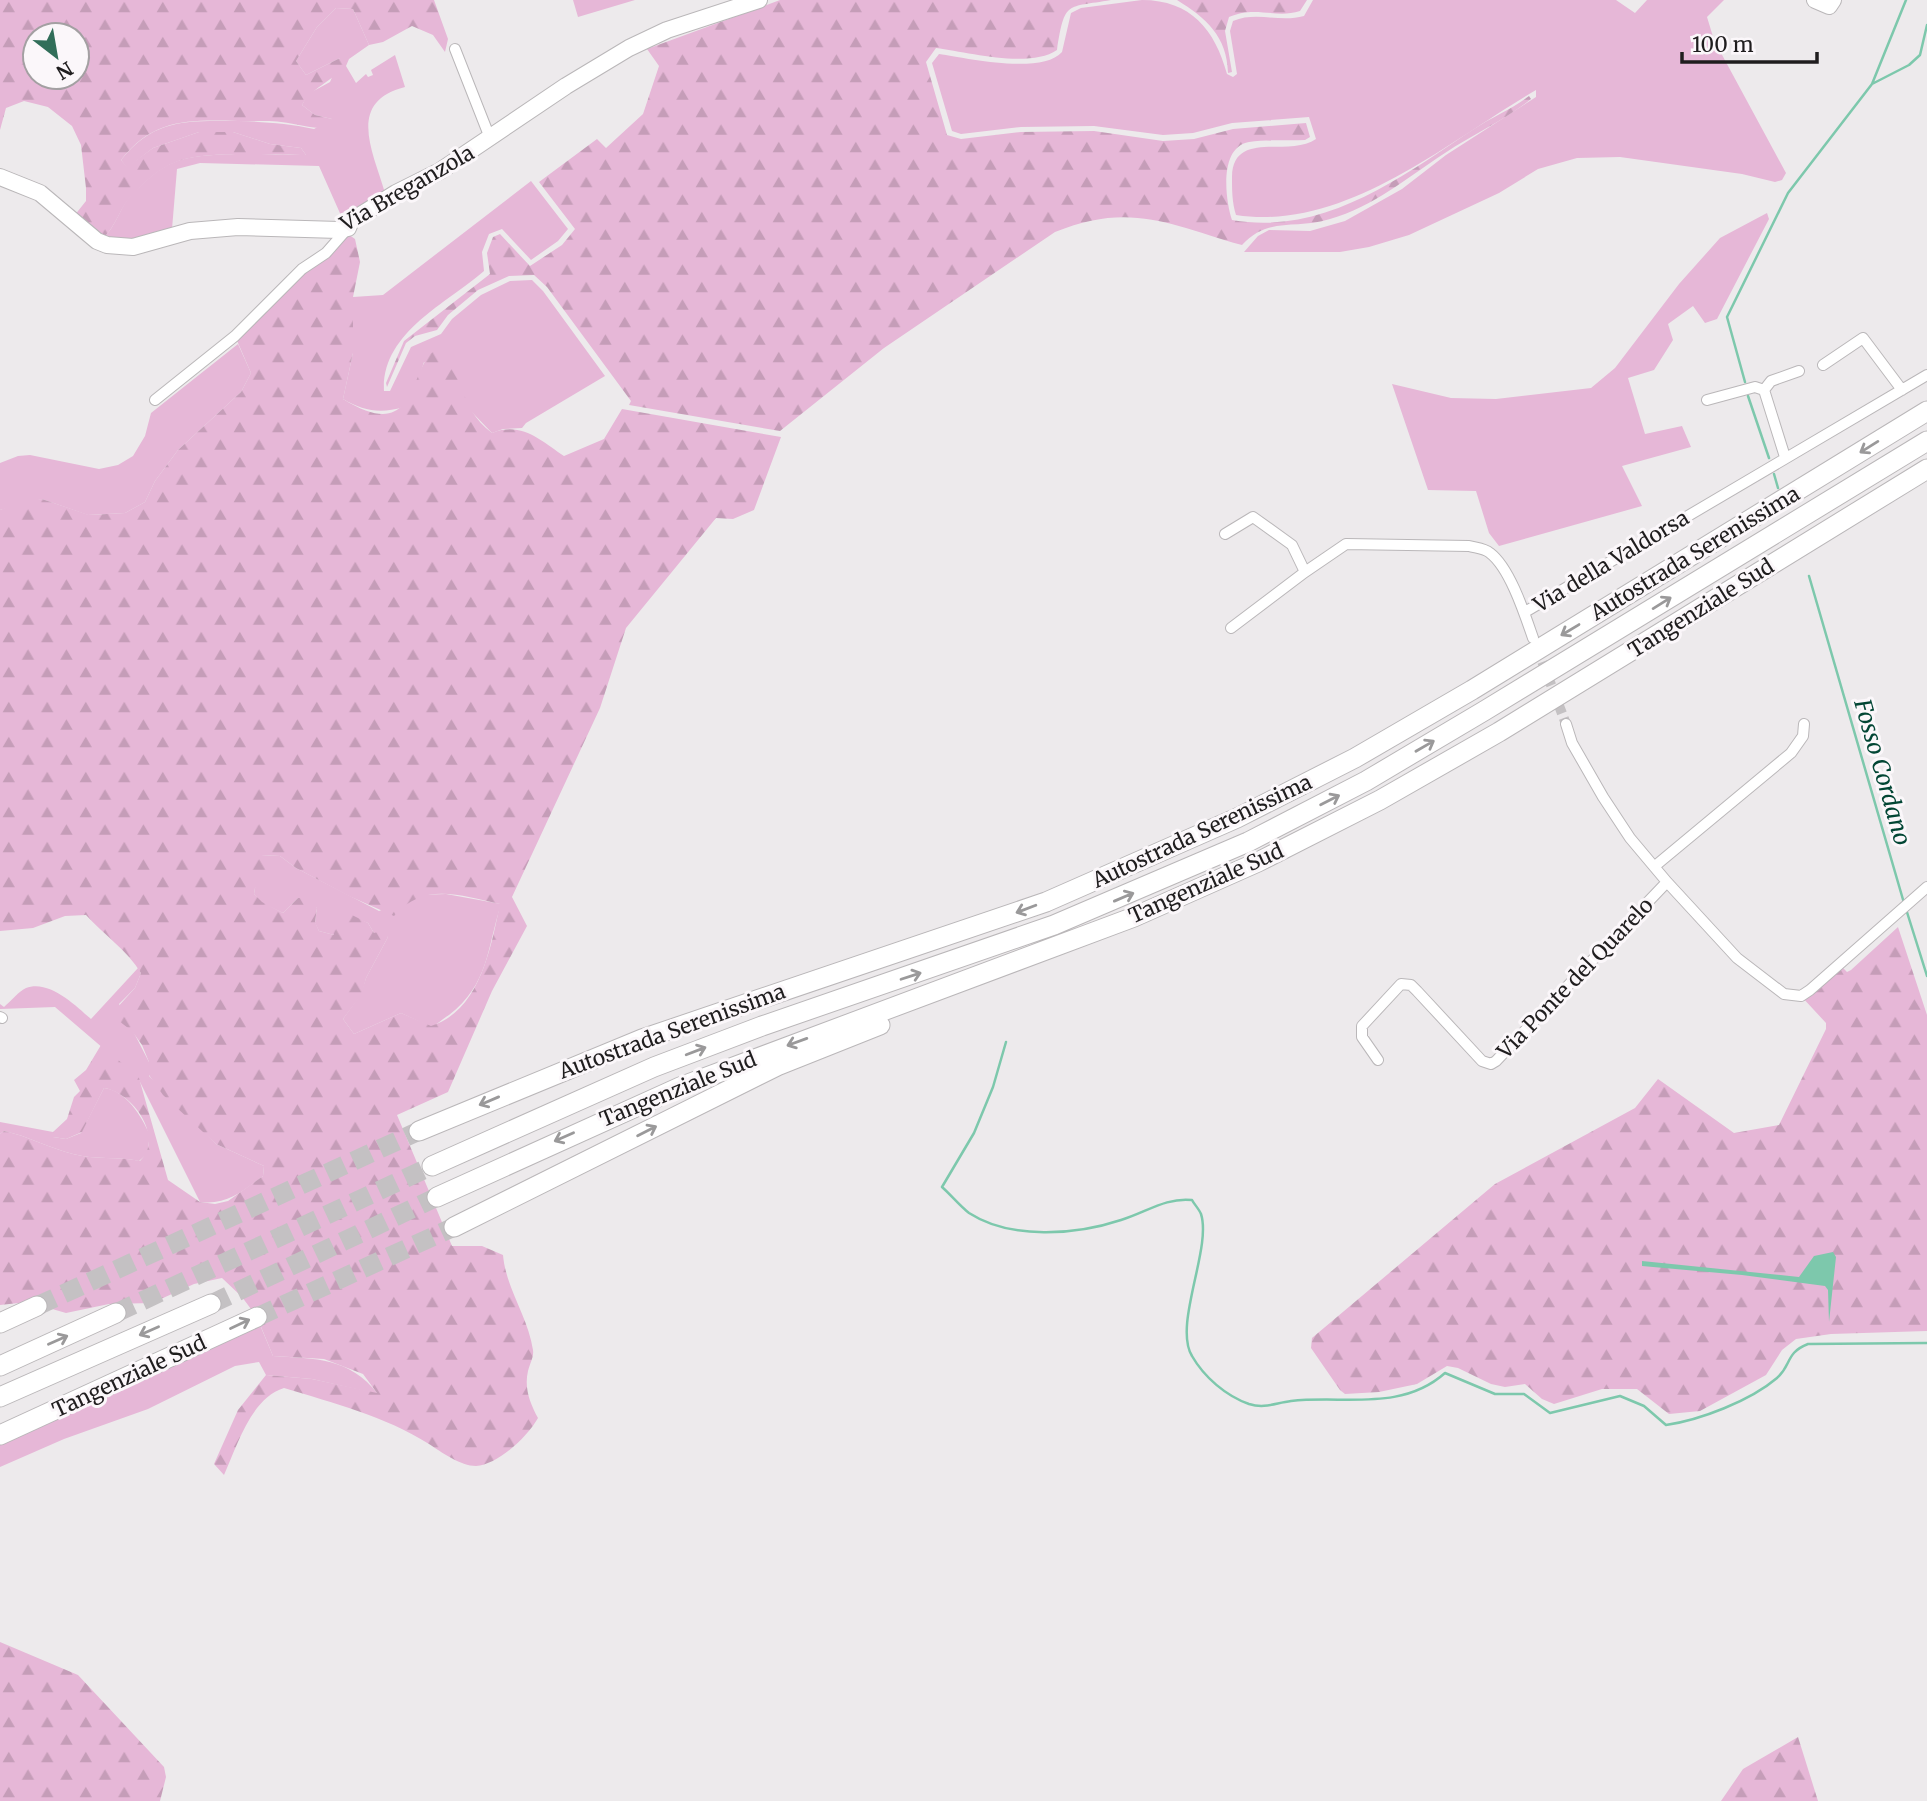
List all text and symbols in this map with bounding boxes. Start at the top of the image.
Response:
north arrow [21,21,91,91]
scale bar [1682,21,1817,65]
text: 100 m [1692,31,1754,58]
text: N [52,56,77,85]
street label: Via Breganzola [334,139,479,238]
one-way arrow [1859,441,1879,455]
street label: Autostrada Serenissima [1585,480,1804,627]
street label: Via della Valdorsa [1527,504,1694,619]
street label: Tangenziale Sud [1623,552,1779,664]
one-way arrow [1651,596,1671,610]
one-way arrow [1561,623,1581,637]
water label: Fosso Cordano [1848,695,1918,848]
one-way arrow [1414,739,1434,753]
street label: Autostrada Serenissima [1087,768,1316,894]
one-way arrow [1319,792,1340,806]
street label: Tangenziale Sud [1124,837,1288,929]
one-way arrow [1113,890,1134,903]
street label: Via Ponte del Quarelo [1490,892,1659,1065]
one-way arrow [1016,904,1038,916]
one-way arrow [900,969,922,982]
street label: Autostrada Serenissima [554,977,789,1085]
one-way arrow [786,1037,808,1049]
one-way arrow [685,1044,707,1056]
street label: Tangenziale Sud [596,1045,761,1133]
one-way arrow [479,1095,501,1108]
one-way arrow [636,1123,657,1137]
one-way arrow [553,1131,575,1144]
one-way arrow [229,1317,250,1331]
one-way arrow [138,1325,160,1338]
street label: Tangenziale Sud [48,1328,210,1423]
one-way arrow [47,1332,68,1346]

